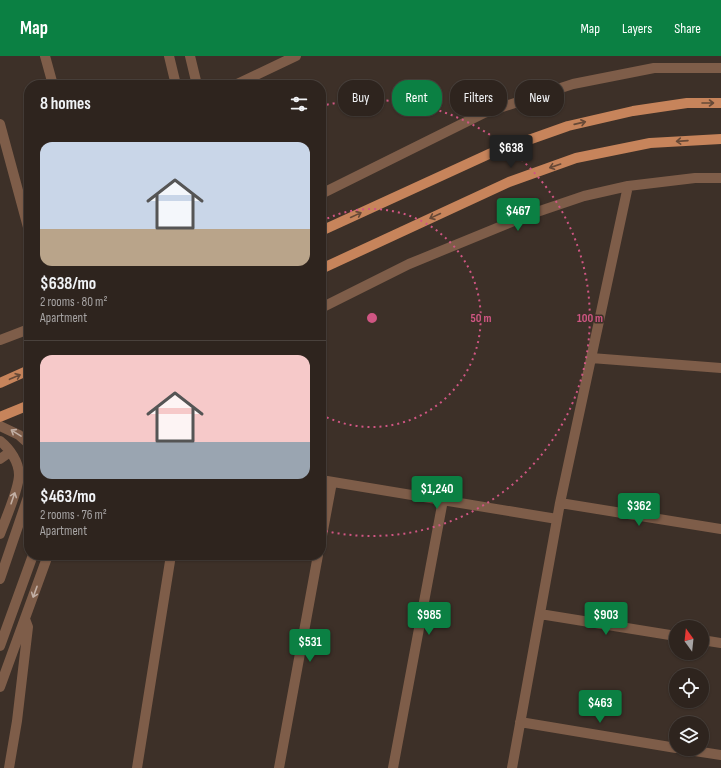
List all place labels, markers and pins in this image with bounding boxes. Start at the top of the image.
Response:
pin: $638 [487,135,535,169]
pin: $467 [494,198,542,232]
centre of rings [365,311,379,325]
pin: $1,240 [404,476,470,510]
pin: $362 [615,493,663,527]
pin: $985 [405,602,453,636]
pin: $903 [582,602,630,636]
pin: $531 [286,629,334,663]
pin: $463 [576,690,624,724]

